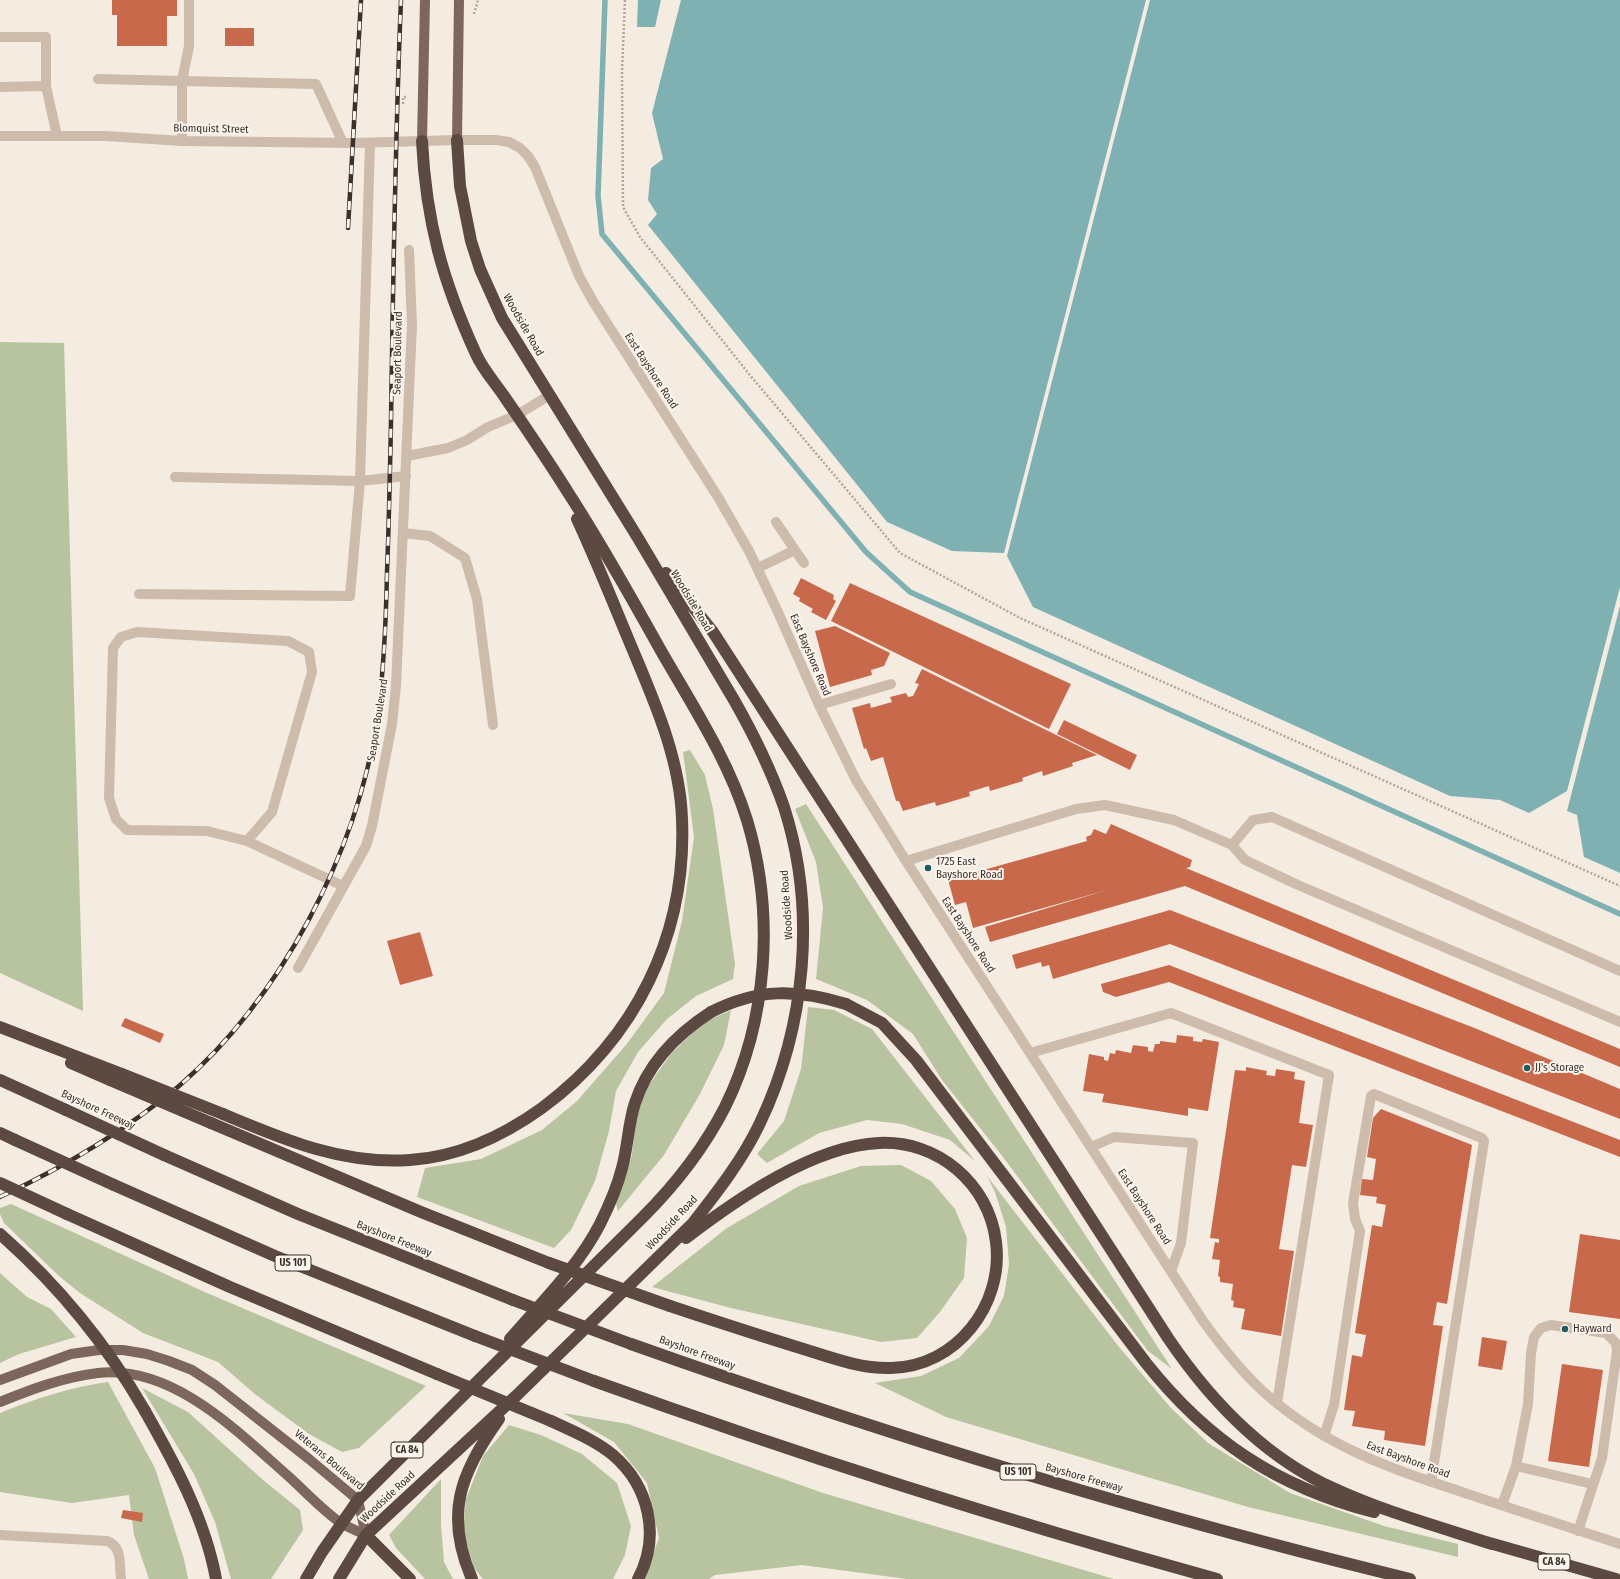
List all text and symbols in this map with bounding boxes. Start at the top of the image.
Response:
street label: Blomquist Street [173,122,249,136]
street label: Woodside Road [500,291,546,359]
street label: Seaport Boulevard [391,311,405,395]
street label: East Bayshore Road [622,331,680,411]
street label: Woodside Road [667,568,715,634]
street label: East Bayshore Road [787,612,833,698]
street label: Seaport Boulevard [365,678,391,762]
place label: 1725 East Bayshore Road [936,855,1003,881]
marker: 1725 East Bayshore Road [923,863,933,873]
street label: Woodside Road [778,870,796,940]
street label: East Bayshore Road [939,895,997,975]
place label: JJ's Storage [1535,1061,1584,1075]
marker: JJ's Storage [1522,1063,1532,1073]
street label: Bayshore Freeway [59,1087,137,1133]
street label: East Bayshore Road [1115,1167,1173,1247]
street label: Woodside Road [643,1193,701,1253]
street label: Bayshore Freeway [354,1218,434,1260]
road number: US 101 [275,1255,311,1271]
place label: Hayward [1573,1322,1612,1336]
marker: Hayward [1560,1324,1570,1334]
street label: Bayshore Freeway [657,1333,737,1373]
street label: Veterans Boulevard [291,1427,367,1493]
street label: East Bayshore Road [1364,1439,1452,1481]
road number: CA 84 [391,1442,423,1458]
street label: Bayshore Freeway [1044,1461,1124,1495]
road number: US 101 [1000,1464,1036,1480]
street label: Woodside Road [358,1468,418,1526]
road number: CA 84 [1538,1554,1570,1570]

